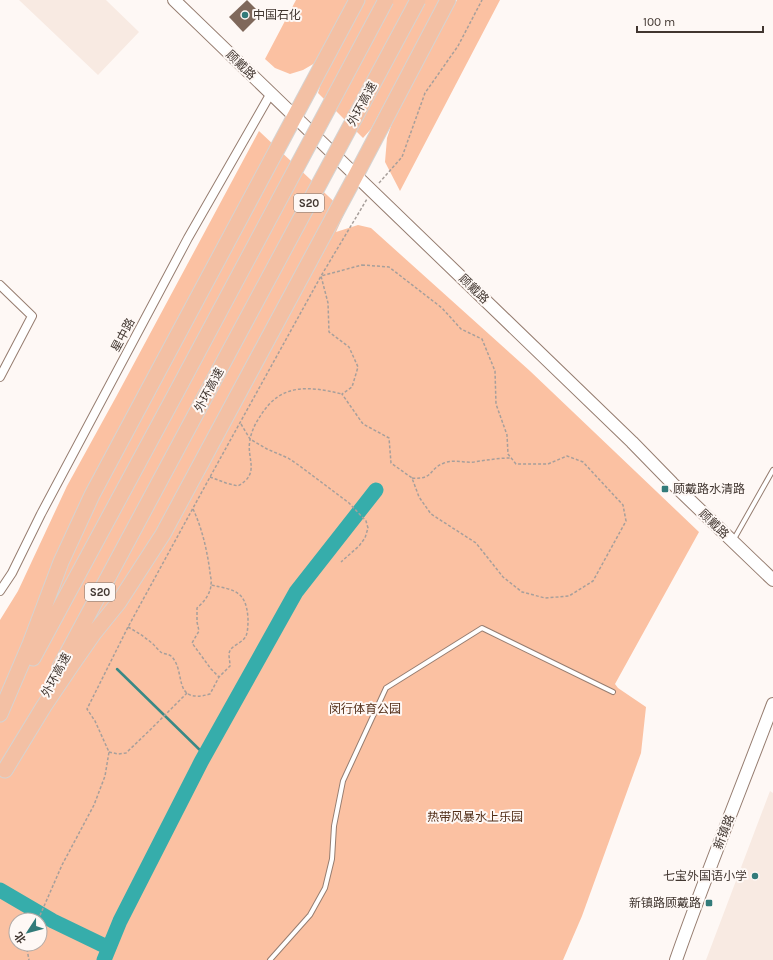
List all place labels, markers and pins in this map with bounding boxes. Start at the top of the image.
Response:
place label: 中国石化 [253,8,301,22]
marker: 中国石化 [240,10,250,20]
place label: 顾戴路水清路 [673,482,745,496]
marker: 顾戴路水清路 [660,484,670,494]
place label: 七宝外国语小学 [663,869,747,883]
marker: 七宝外国语小学 [750,871,760,881]
place label: 新镇路顾戴路 [629,896,701,910]
marker: 新镇路顾戴路 [704,898,714,908]

